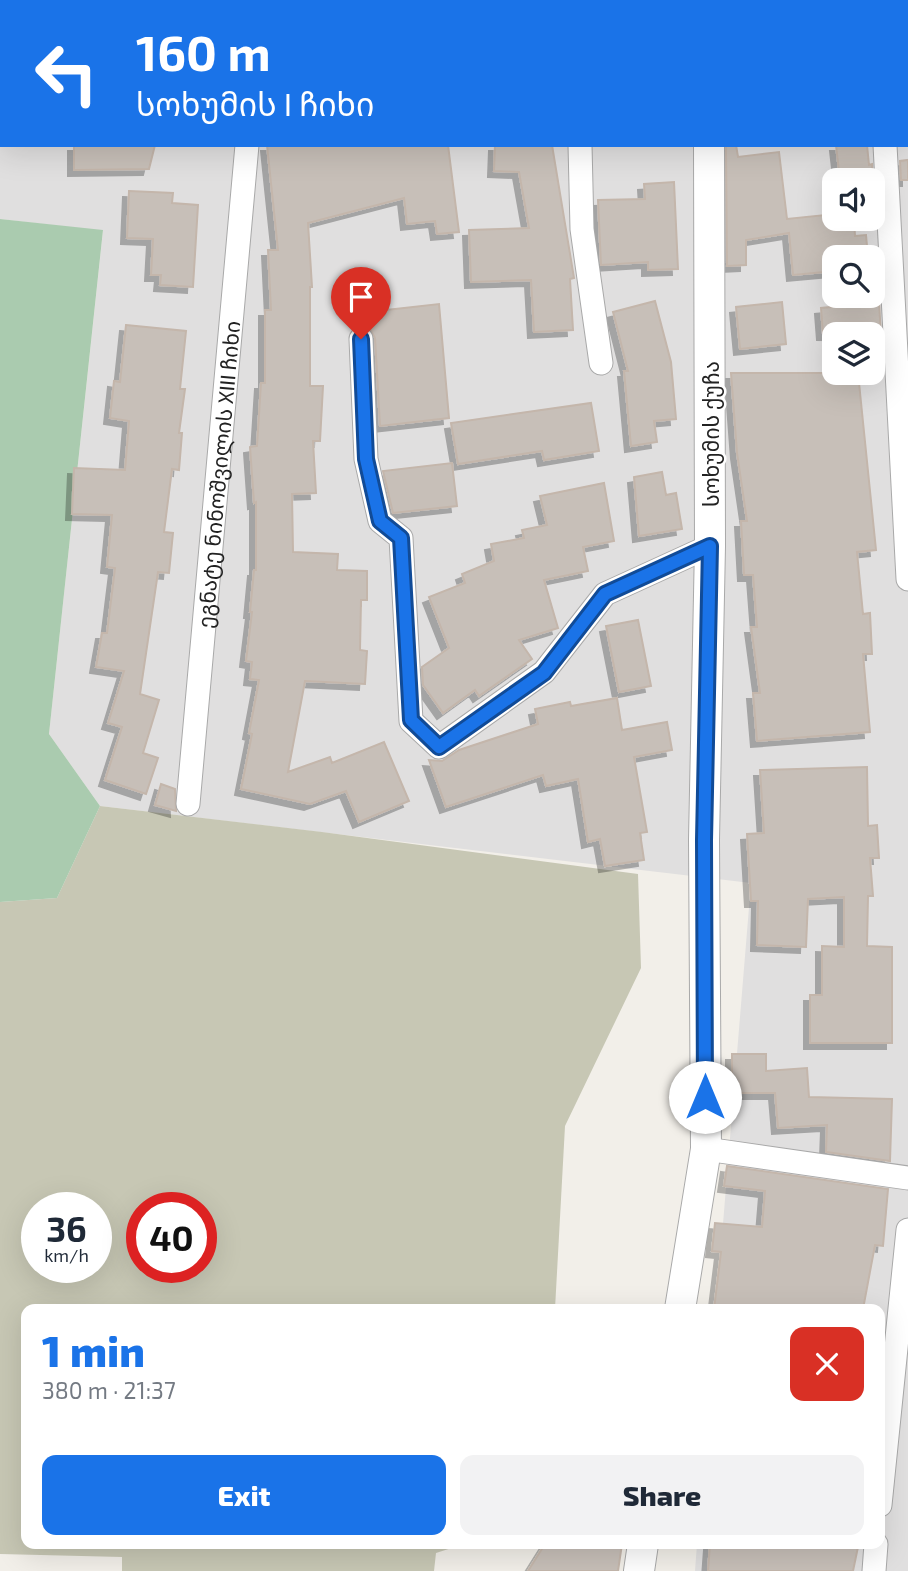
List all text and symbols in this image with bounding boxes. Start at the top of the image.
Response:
text: 160 m [136,22,271,81]
icon: left [21,28,112,119]
text: სოხუმის I ჩიხი [136,84,374,122]
map controls [822,168,885,385]
button: sound [822,168,885,231]
button: search [822,245,885,308]
pin [331,267,391,339]
icon: arrive [342,278,380,316]
street label: ეგნატე ნინოშვილის XIII ჩიხი [191,320,244,629]
button: layers [822,322,885,385]
street label: სოხუმის ქუჩა [698,361,724,507]
position arrow [668,1060,742,1134]
speed limit sign: 40 [126,1192,217,1283]
text: 36 [46,1207,87,1249]
text: km/h [44,1244,89,1266]
text: 1 min [42,1325,145,1375]
button: close [790,1327,864,1401]
text: 380 m · 21:37 [42,1376,176,1404]
button: Exit [42,1455,446,1535]
button: Share [460,1455,864,1535]

